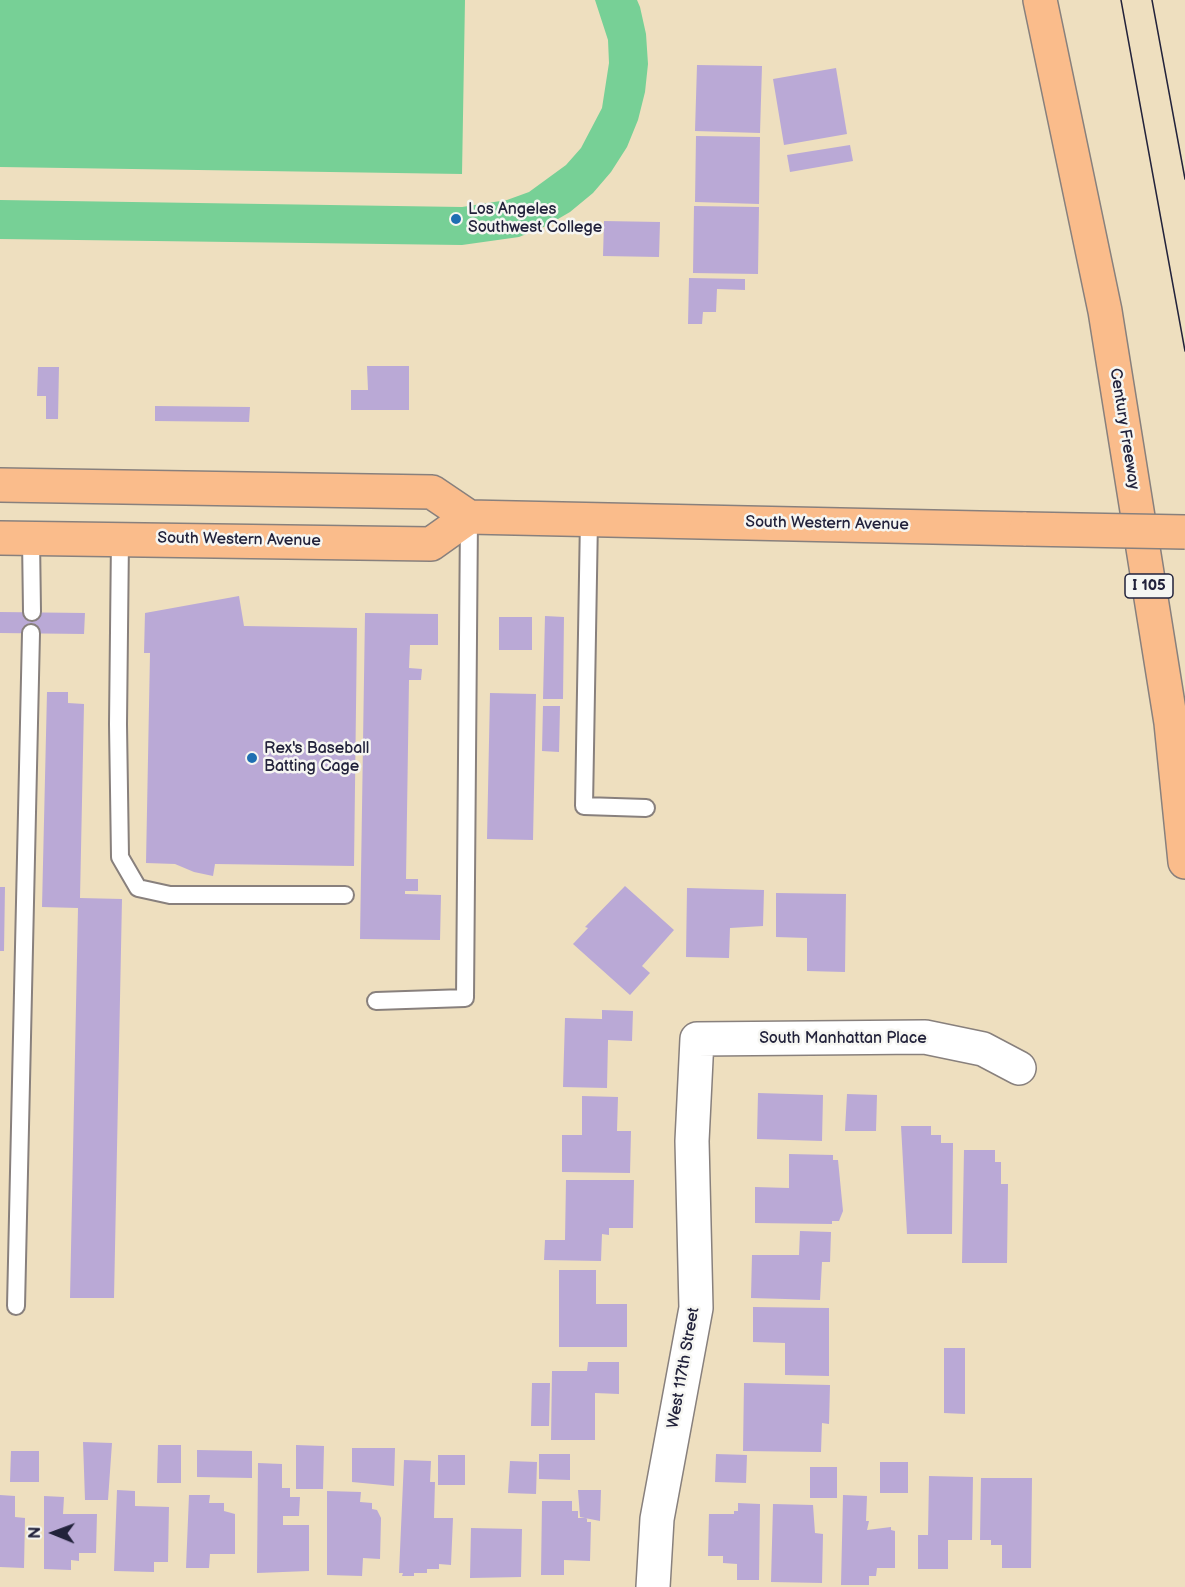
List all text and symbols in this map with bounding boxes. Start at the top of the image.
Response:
place label: Los Angeles Southwest College [468,200,602,238]
marker: Los Angeles Southwest College [449,212,463,226]
street label: Century Freeway [1105,367,1143,491]
street label: South Western Avenue [745,513,909,535]
street label: South Western Avenue [157,529,321,551]
road number: I 105 [1125,574,1173,598]
place label: Rex's Baseball Batting Cage [264,739,369,777]
marker: Rex's Baseball Batting Cage [245,751,259,765]
street label: South Manhattan Place [759,1029,927,1049]
street label: West 117th Street [664,1306,704,1430]
north arrow [24,1503,84,1563]
text: N [26,1526,45,1539]

